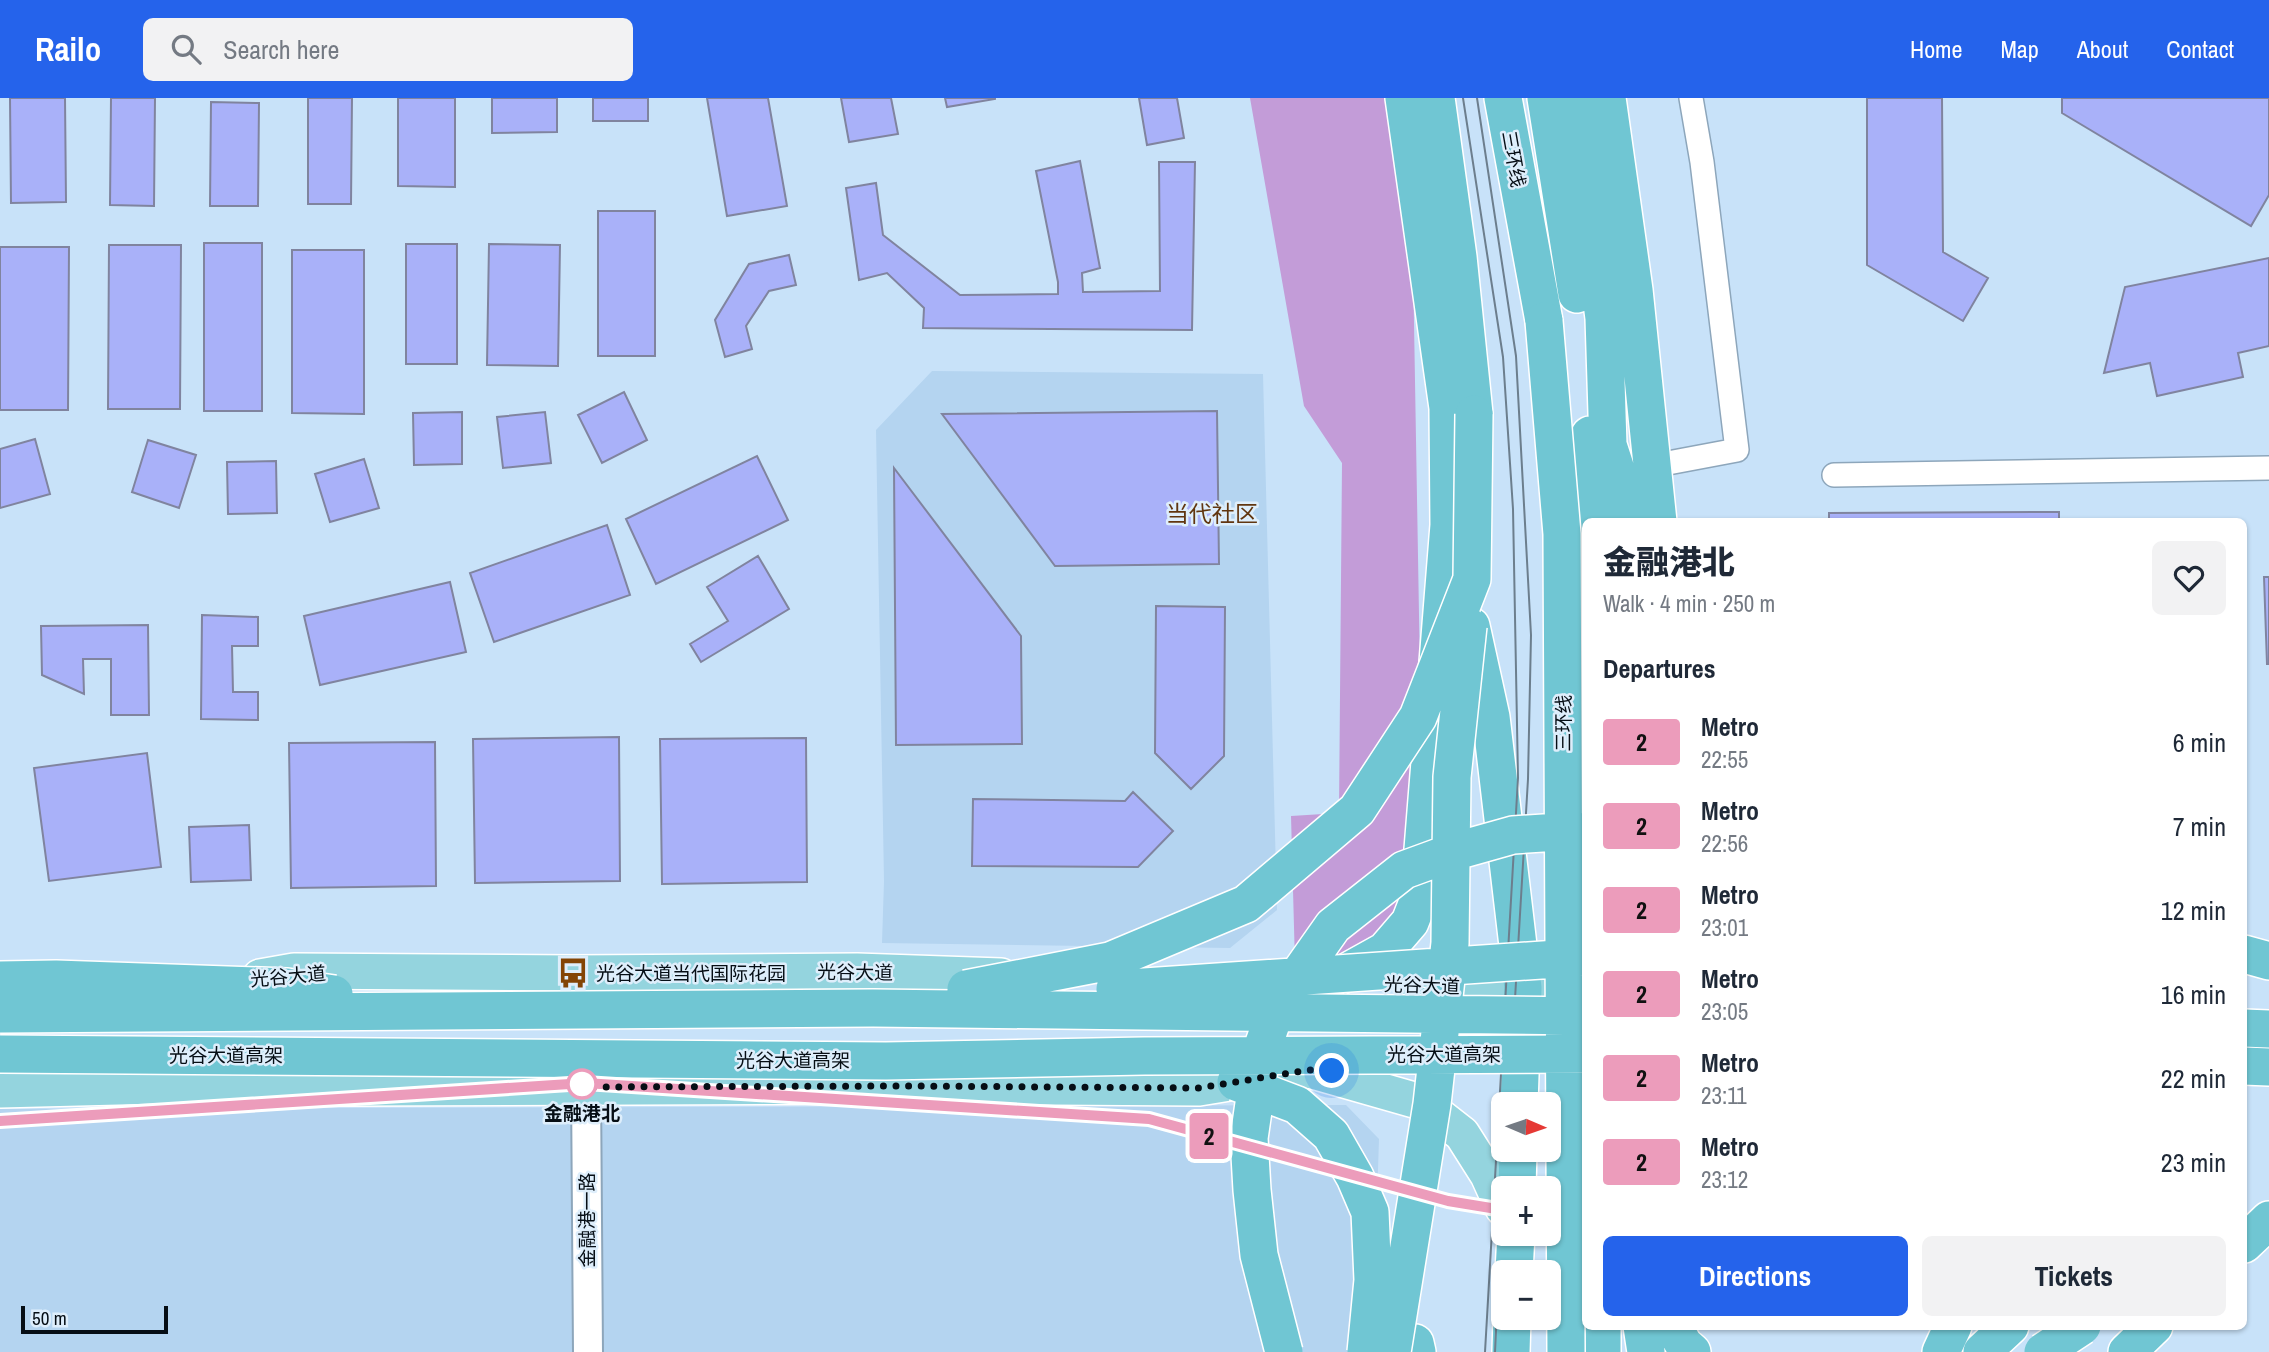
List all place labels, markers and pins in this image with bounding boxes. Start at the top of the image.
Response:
bus stop icon: 光谷大道当代国际花园 [556,956,590,990]
place label: 光谷大道当代国际花园 [596,960,786,986]
marker: 金融港北 [567,1069,597,1099]
place label: 金融港北 [544,1100,620,1126]

